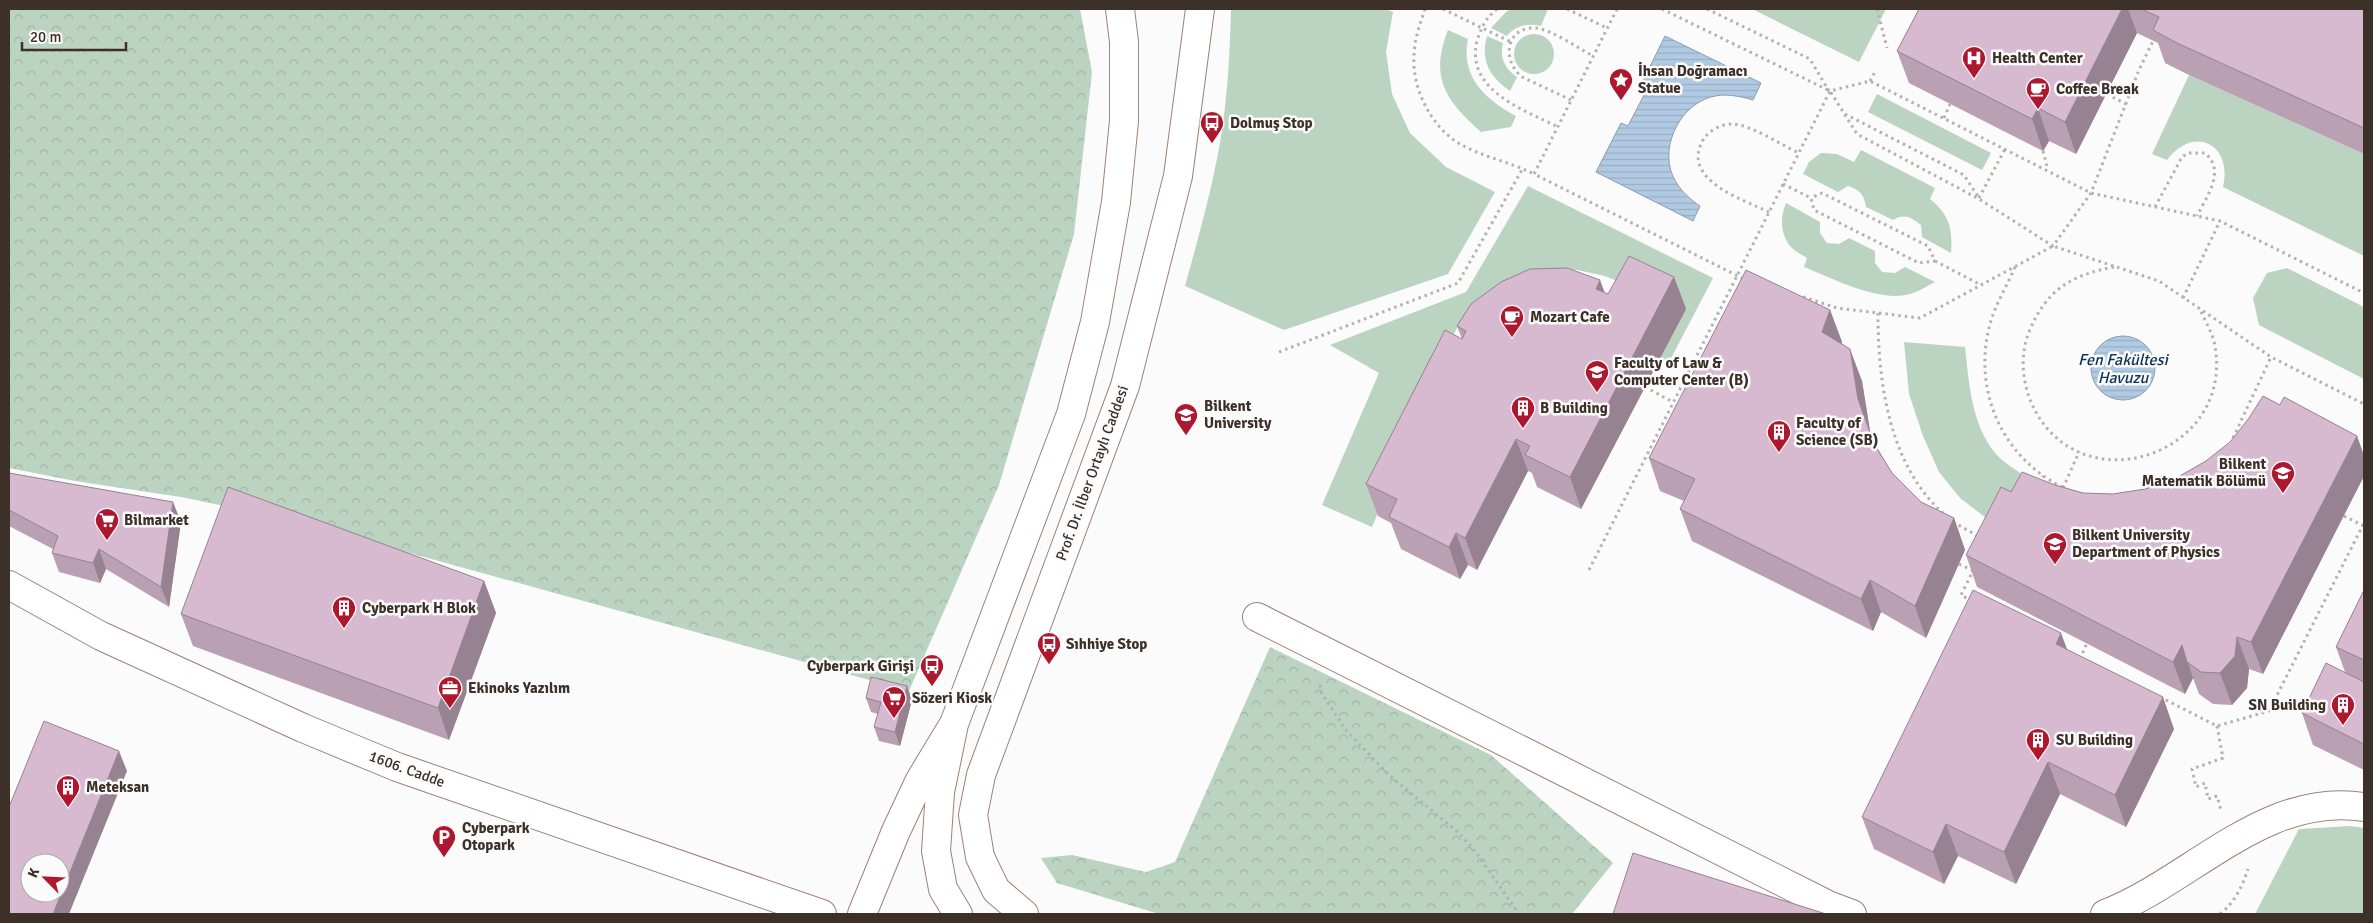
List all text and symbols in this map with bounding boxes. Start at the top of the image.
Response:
scale bar [22,20,126,52]
text: 20 m [30,28,61,46]
hospital icon: Health Center [1961,45,1987,79]
place label: Health Center [1992,49,2083,67]
place label: İhsan Doğramacı Statue [1638,62,1748,97]
place icon: İhsan Doğramacı Statue [1608,67,1634,101]
cafe icon: Coffee Break [2025,76,2051,110]
place label: Coffee Break [2056,80,2139,98]
bus stop icon: Dolmuş Stop [1199,110,1225,144]
place label: Dolmuş Stop [1230,114,1313,132]
cafe icon: Mozart Cafe [1499,304,1525,338]
place label: Mozart Cafe [1530,308,1610,326]
water label: Fen Fakültesi Havuzu [2078,350,2170,388]
place label: Faculty of Law & Computer Center (B) [1614,354,1749,389]
school or university icon: Faculty of Law & Computer Center (B) [1584,359,1610,393]
street label: Prof. Dr. İlber Ortaylı Caddesi [1052,383,1132,563]
building icon: B Building [1510,395,1536,429]
place label: Bilkent University [1204,397,1272,432]
place label: B Building [1540,399,1608,417]
school or university icon: Bilkent University [1173,402,1199,436]
place label: Faculty of Science (SB) [1796,414,1878,449]
building icon: Faculty of Science (SB) [1766,419,1792,453]
place label: Bilkent Matematik Bölümü [2142,455,2266,490]
school or university icon: Bilkent Matematik Bölümü [2270,460,2296,494]
supermarket icon: Bilmarket [94,507,120,541]
place label: Bilmarket [124,511,189,529]
place label: Bilkent University Department of Physics [2072,526,2220,561]
school or university icon: Bilkent University Department of Physics [2042,531,2068,565]
building icon: Cyberpark H Blok [331,595,357,629]
place label: Cyberpark H Blok [362,599,476,617]
bus stop icon: Sıhhiye Stop [1036,631,1062,665]
place label: Sıhhiye Stop [1066,635,1147,653]
bus stop icon: Cyberpark Girişi [919,653,945,687]
place label: Cyberpark Girişi [807,657,914,675]
office icon: Ekinoks Yazılım [437,675,463,709]
place label: Ekinoks Yazılım [468,679,570,697]
supermarket icon: Sözeri Kiosk [881,685,907,719]
place label: Sözeri Kiosk [912,689,992,707]
building icon: SN Building [2330,692,2356,726]
place label: SN Building [2249,696,2326,714]
building icon: SU Building [2025,727,2051,761]
place label: SU Building [2056,731,2133,749]
street label: 1606. Cadde [367,747,447,791]
building icon: Meteksan [55,774,81,808]
place label: Meteksan [86,778,149,796]
place label: Cyberpark Otopark [462,819,530,854]
parking icon: Cyberpark Otopark [431,824,457,858]
north arrow [20,853,70,903]
text: K [24,865,43,880]

